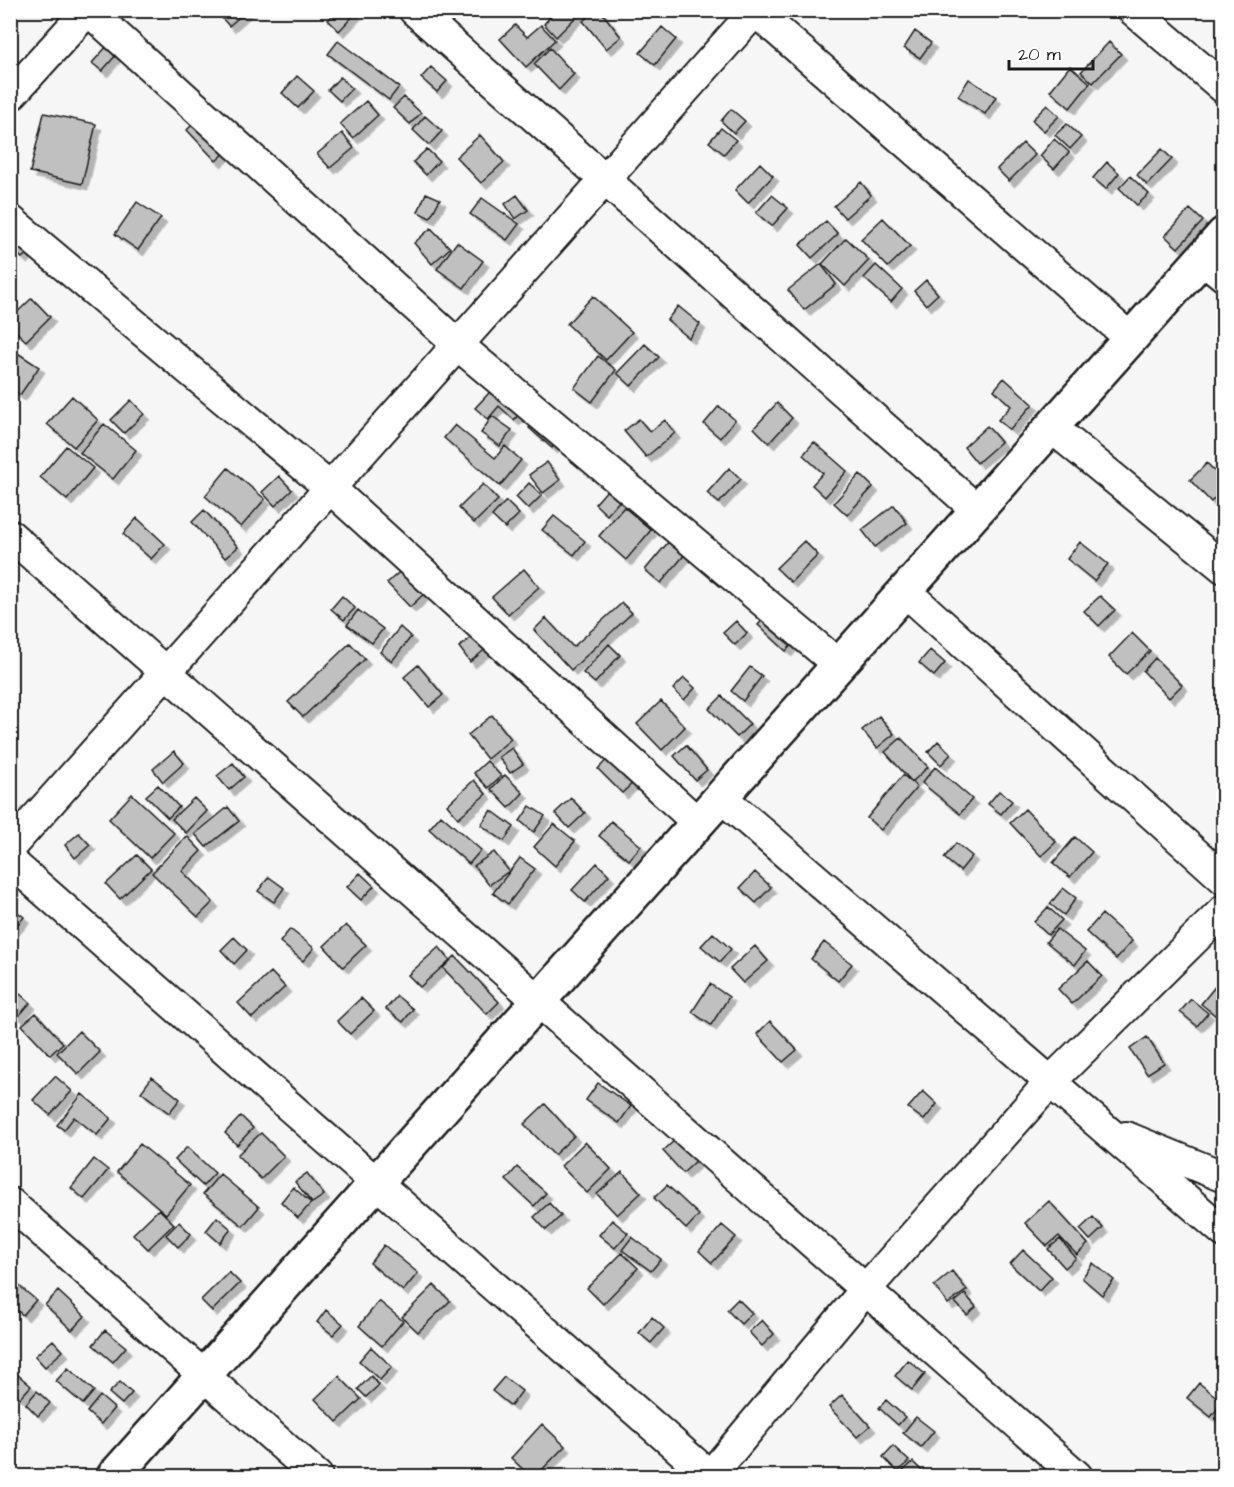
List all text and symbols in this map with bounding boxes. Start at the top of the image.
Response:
scale bar [1009,33,1093,71]
text: 20 m [1018,42,1061,67]

